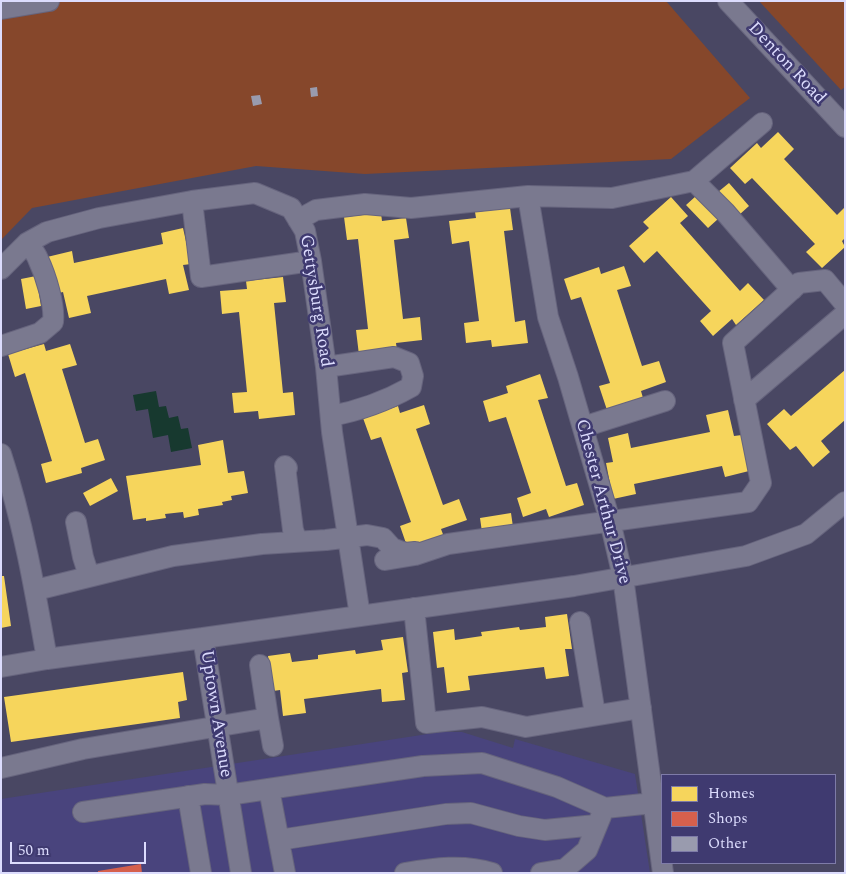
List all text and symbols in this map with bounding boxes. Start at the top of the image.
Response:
street label: Denton Road [742,18,830,110]
street label: Gettysburg Road [294,233,336,369]
street label: Chester Arthur Drive [570,417,634,587]
street label: Uptown Avenue [194,649,236,779]
legend [661,774,836,864]
text: Homes [708,782,755,805]
text: Shops [708,807,748,830]
scale bar [12,832,149,864]
text: Other [708,832,747,855]
text: 50 m [18,839,50,862]

